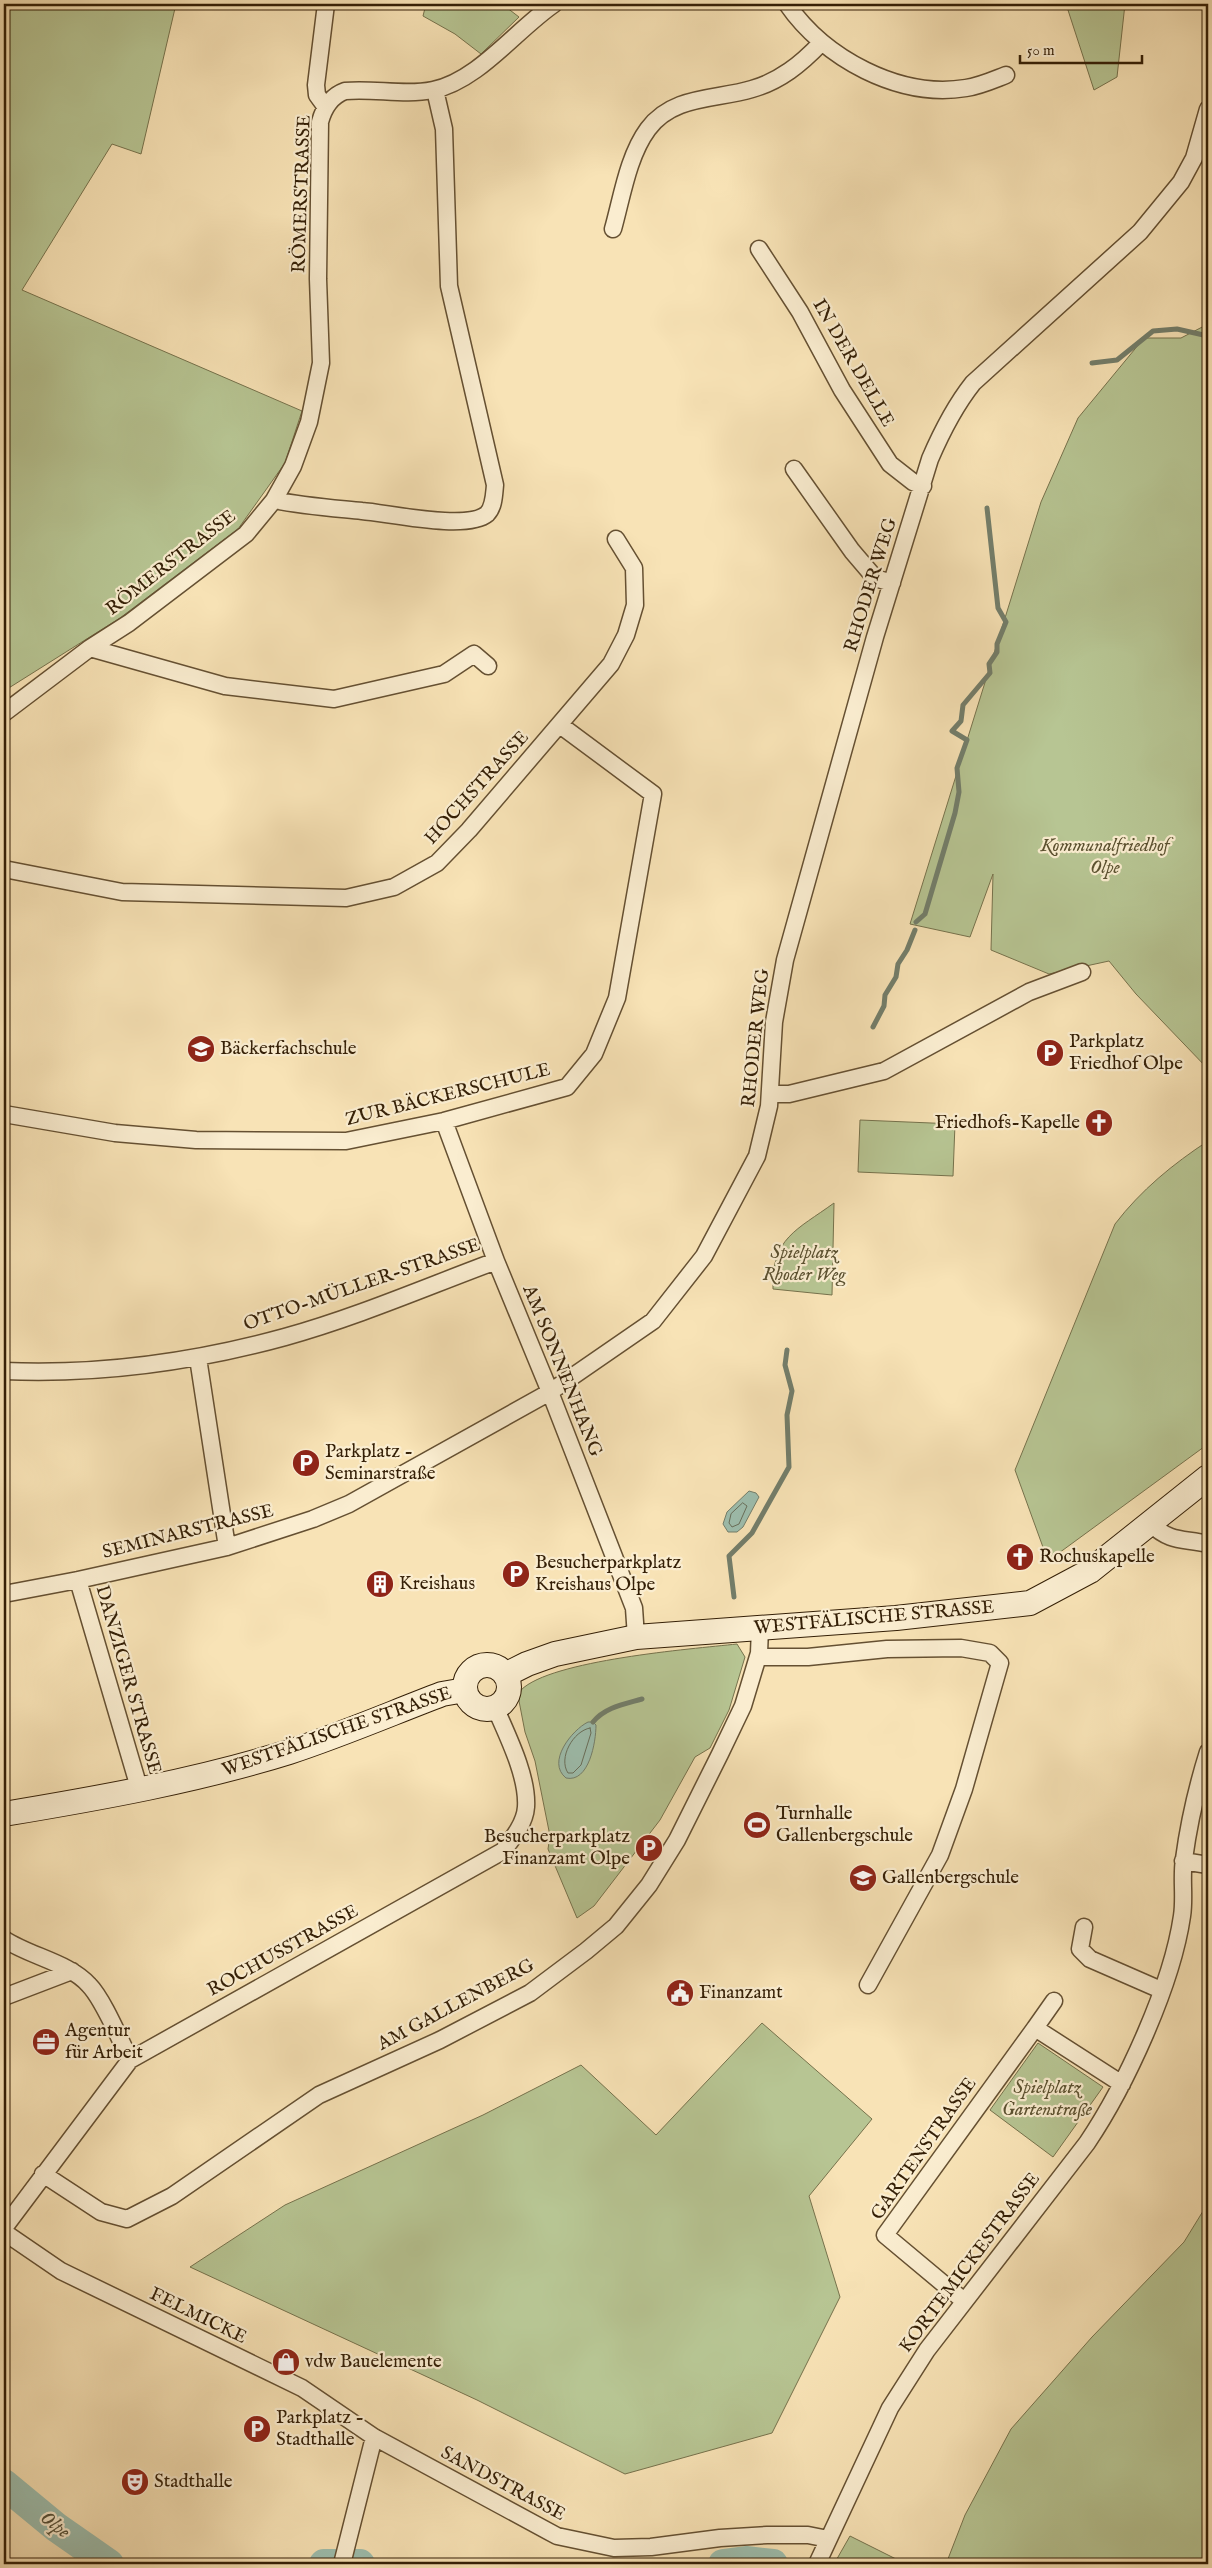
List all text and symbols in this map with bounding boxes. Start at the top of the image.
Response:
scale bar [1020,32,1142,64]
text: 50 m [1027,41,1055,60]
street label: RÖMERSTRASSE [287,114,317,274]
street label: IN DER DELLE [807,295,899,431]
street label: RÖMERSTRASSE [101,505,241,621]
street label: RHODER WEG [839,515,903,655]
street label: HOCHSTRASSE [420,726,534,850]
park label: Kommunalfriedhof Olpe [1039,834,1174,880]
street label: RHODER WEG [737,968,775,1108]
place label: Parkplatz Friedhof Olpe [1069,1030,1183,1076]
school or university icon: Bäckerfachschule [186,1034,216,1064]
place label: Bäckerfachschule [220,1037,357,1061]
parking icon: Parkplatz Friedhof Olpe [1035,1038,1065,1068]
street label: ZUR BÄCKERSCHULE [343,1058,553,1132]
church icon: Friedhofs-Kapelle [1084,1108,1114,1138]
place label: Friedhofs-Kapelle [935,1111,1080,1135]
street label: OTTO-MÜLLER-STRASSE [240,1233,484,1337]
park label: Spielplatz Rhoder Weg [763,1241,846,1287]
street label: AM SONNENHANG [516,1281,607,1460]
place label: Parkplatz - Seminarstraße [325,1440,436,1486]
parking icon: Parkplatz - Seminarstraße [291,1448,321,1478]
street label: SEMINARSTRASSE [100,1499,276,1565]
church icon: Rochuskapelle [1005,1542,1035,1572]
place label: Rochuskapelle [1039,1545,1155,1569]
place label: Besucherparkplatz Kreishaus Olpe [535,1551,681,1597]
parking icon: Besucherparkplatz Kreishaus Olpe [501,1559,531,1589]
building icon: Kreishaus [365,1569,395,1599]
place label: Kreishaus [399,1572,475,1596]
street label: DANZIGER STRASSE [90,1583,166,1777]
street label: WESTFÄLISCHE STRASSE [753,1596,995,1640]
street label: WESTFÄLISCHE STRASSE [219,1681,455,1783]
place label: Turnhalle Gallenbergschule [776,1802,913,1848]
sports icon: Turnhalle Gallenbergschule [742,1810,772,1840]
place label: Besucherparkplatz Finanzamt Olpe [484,1825,630,1871]
parking icon: Besucherparkplatz Finanzamt Olpe [634,1833,664,1863]
school or university icon: Gallenbergschule [848,1863,878,1893]
place label: Gallenbergschule [882,1866,1019,1890]
street label: ROCHUSSTRASSE [203,1900,363,2002]
street label: AM GALLENBERG [373,1954,539,2057]
public building icon: Finanzamt [665,1978,695,2008]
place label: Finanzamt [699,1981,783,2005]
place label: Agentur für Arbeit [64,2019,144,2065]
office icon: Agentur für Arbeit [31,2027,61,2057]
street label: GARTENSTRASSE [866,2073,982,2225]
park label: Spielplatz Gartenstraße [1002,2076,1093,2122]
street label: KORTEMICKESTRASSE [894,2168,1046,2358]
street label: FELMICKE [146,2282,250,2350]
shop icon: vdw Bauelemente [271,2347,301,2377]
place label: vdw Bauelemente [305,2350,442,2374]
place label: Parkplatz - Stadthalle [276,2406,364,2452]
parking icon: Parkplatz - Stadthalle [242,2414,272,2444]
street label: SANDSTRASSE [437,2441,569,2527]
theatre icon: Stadthalle [120,2467,150,2497]
place label: Stadthalle [154,2470,233,2494]
water label: Olpe [35,2506,75,2545]

